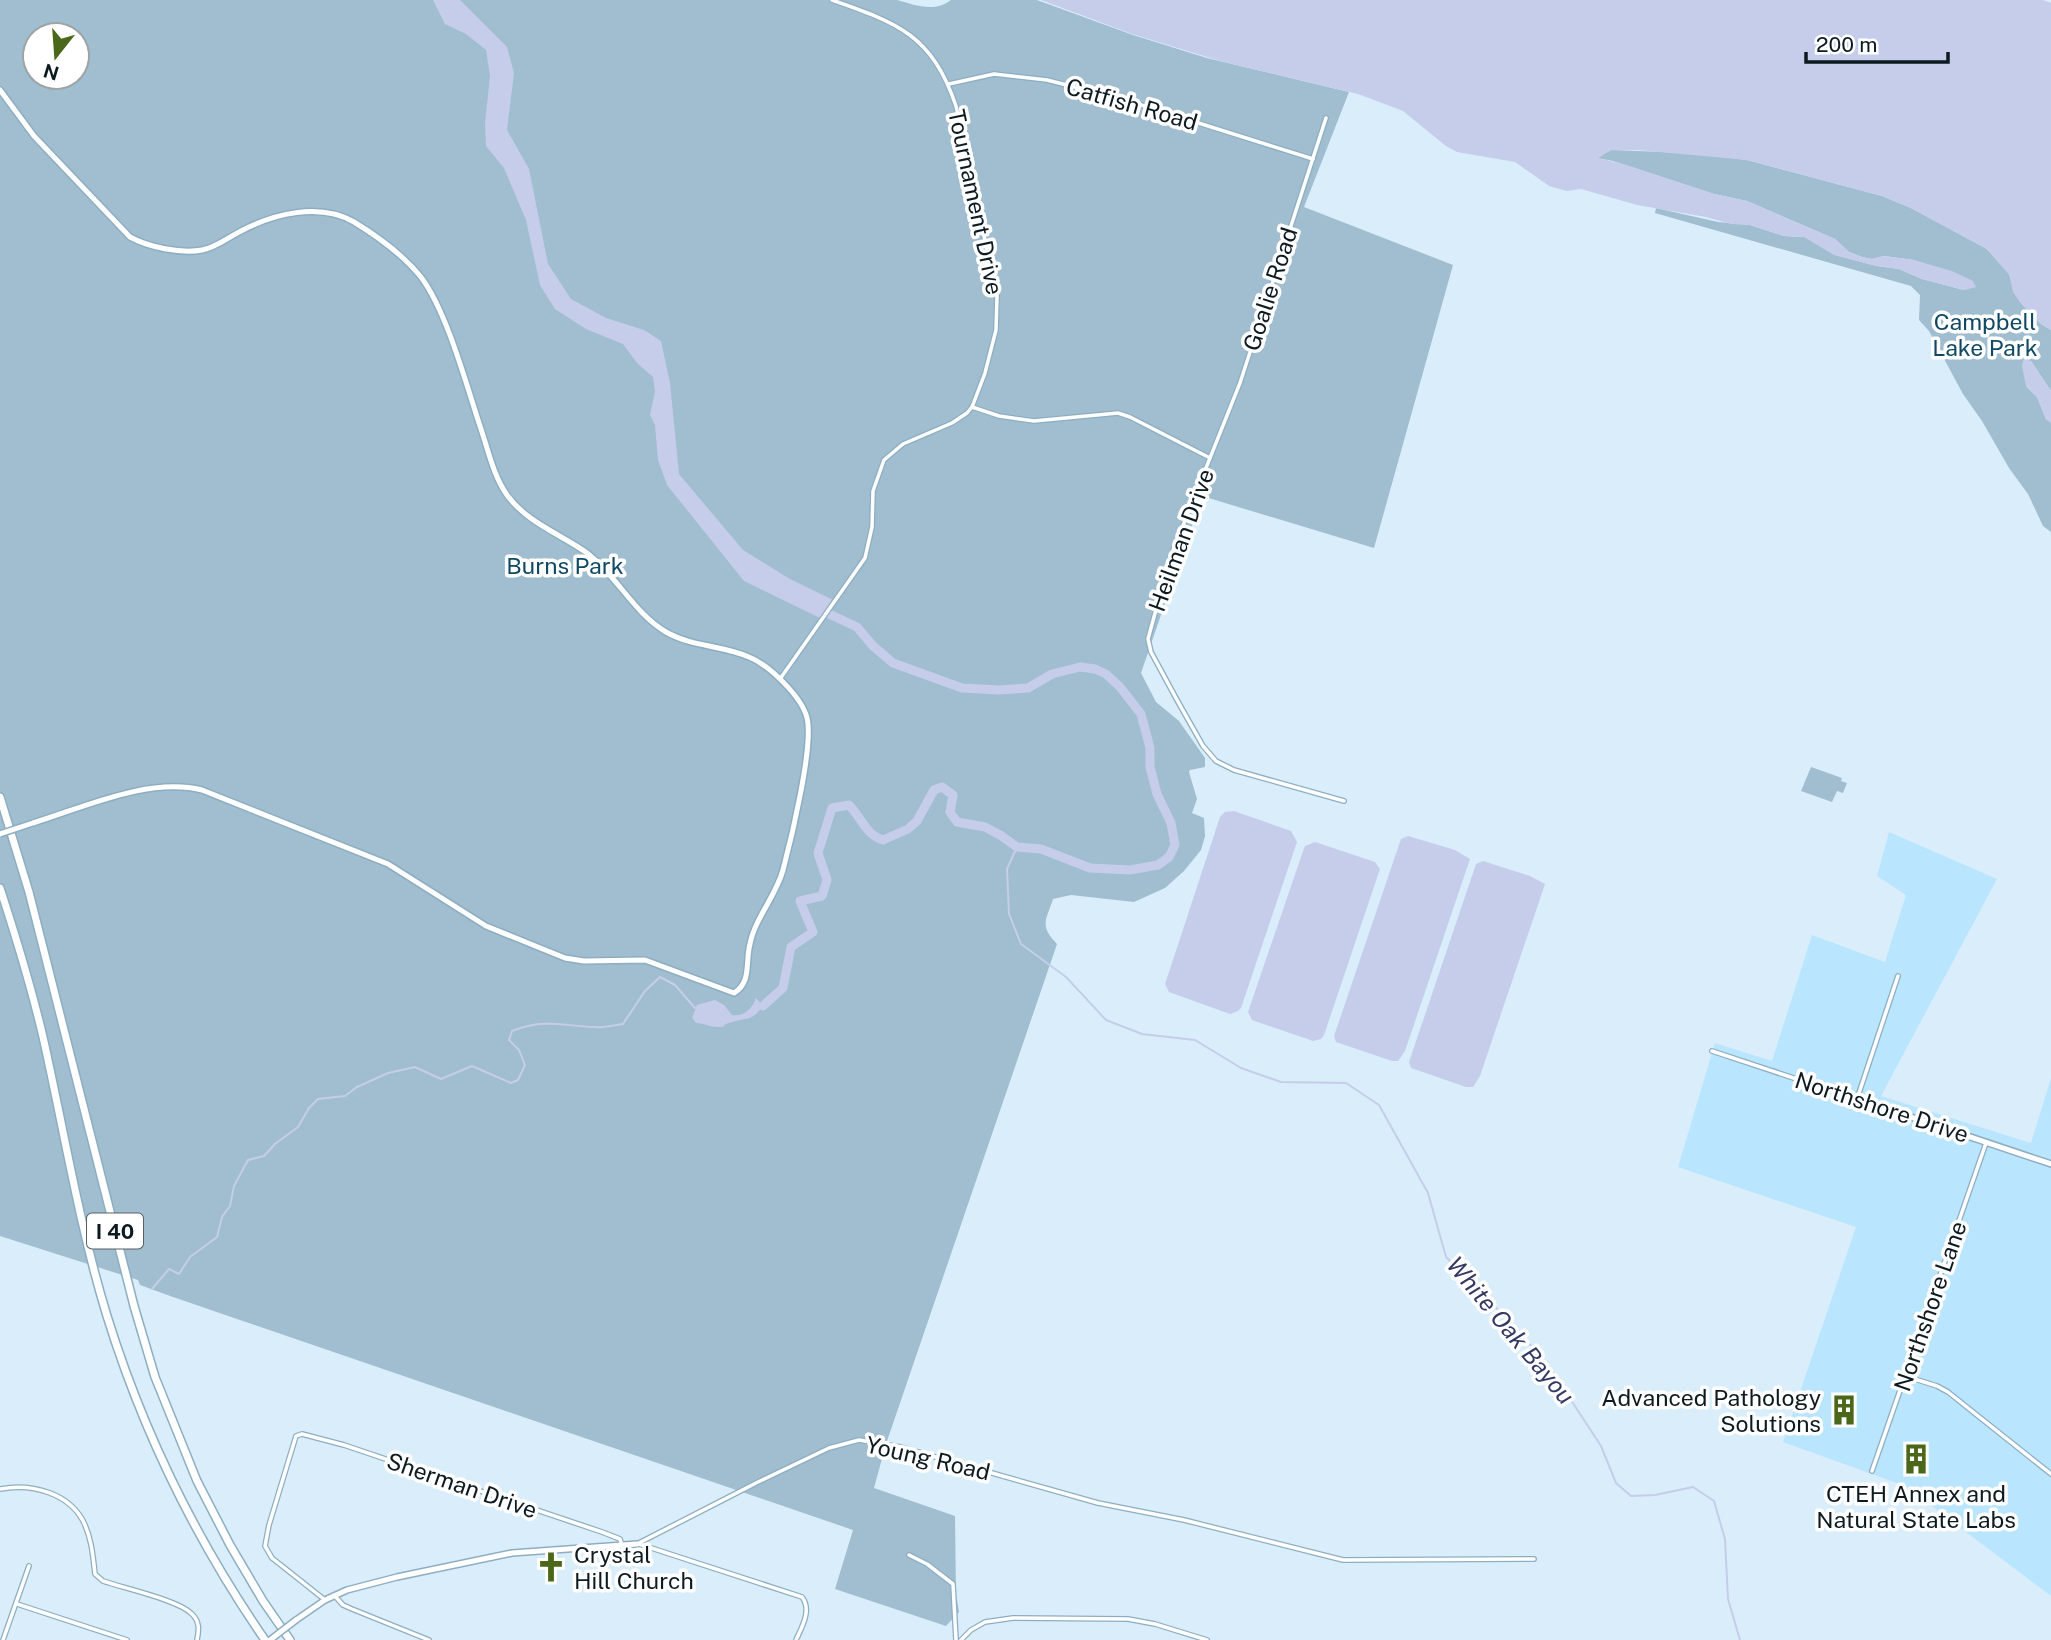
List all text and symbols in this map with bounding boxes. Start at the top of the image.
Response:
north arrow [21,21,91,91]
scale bar [1806,21,1948,65]
text: 200 m [1816,32,1877,57]
text: N [41,60,61,85]
street label: Catfish Road [1063,72,1201,136]
street label: Tournament Drive [943,107,1009,297]
street label: Goalie Road [1237,224,1303,354]
park label: Campbell Lake Park [1932,308,2038,361]
street label: Heilman Drive [1143,465,1219,615]
park label: Burns Park [506,552,624,579]
street label: Northshore Drive [1792,1066,1972,1148]
road number: I 40 [87,1214,143,1248]
street label: Northshore Lane [1888,1217,1972,1395]
water label: White Oak Bayou [1441,1251,1581,1409]
place label: Advanced Pathology Solutions [1601,1384,1821,1437]
building icon: Advanced Pathology Solutions [1827,1393,1861,1427]
street label: Young Road [863,1431,993,1485]
building icon: CTEH Annex and Natural State Labs [1899,1442,1933,1476]
street label: Sherman Drive [383,1447,541,1523]
place label: CTEH Annex and Natural State Labs [1816,1480,2016,1533]
place label: Crystal Hill Church [574,1541,694,1594]
church icon: Crystal Hill Church [534,1550,568,1584]

